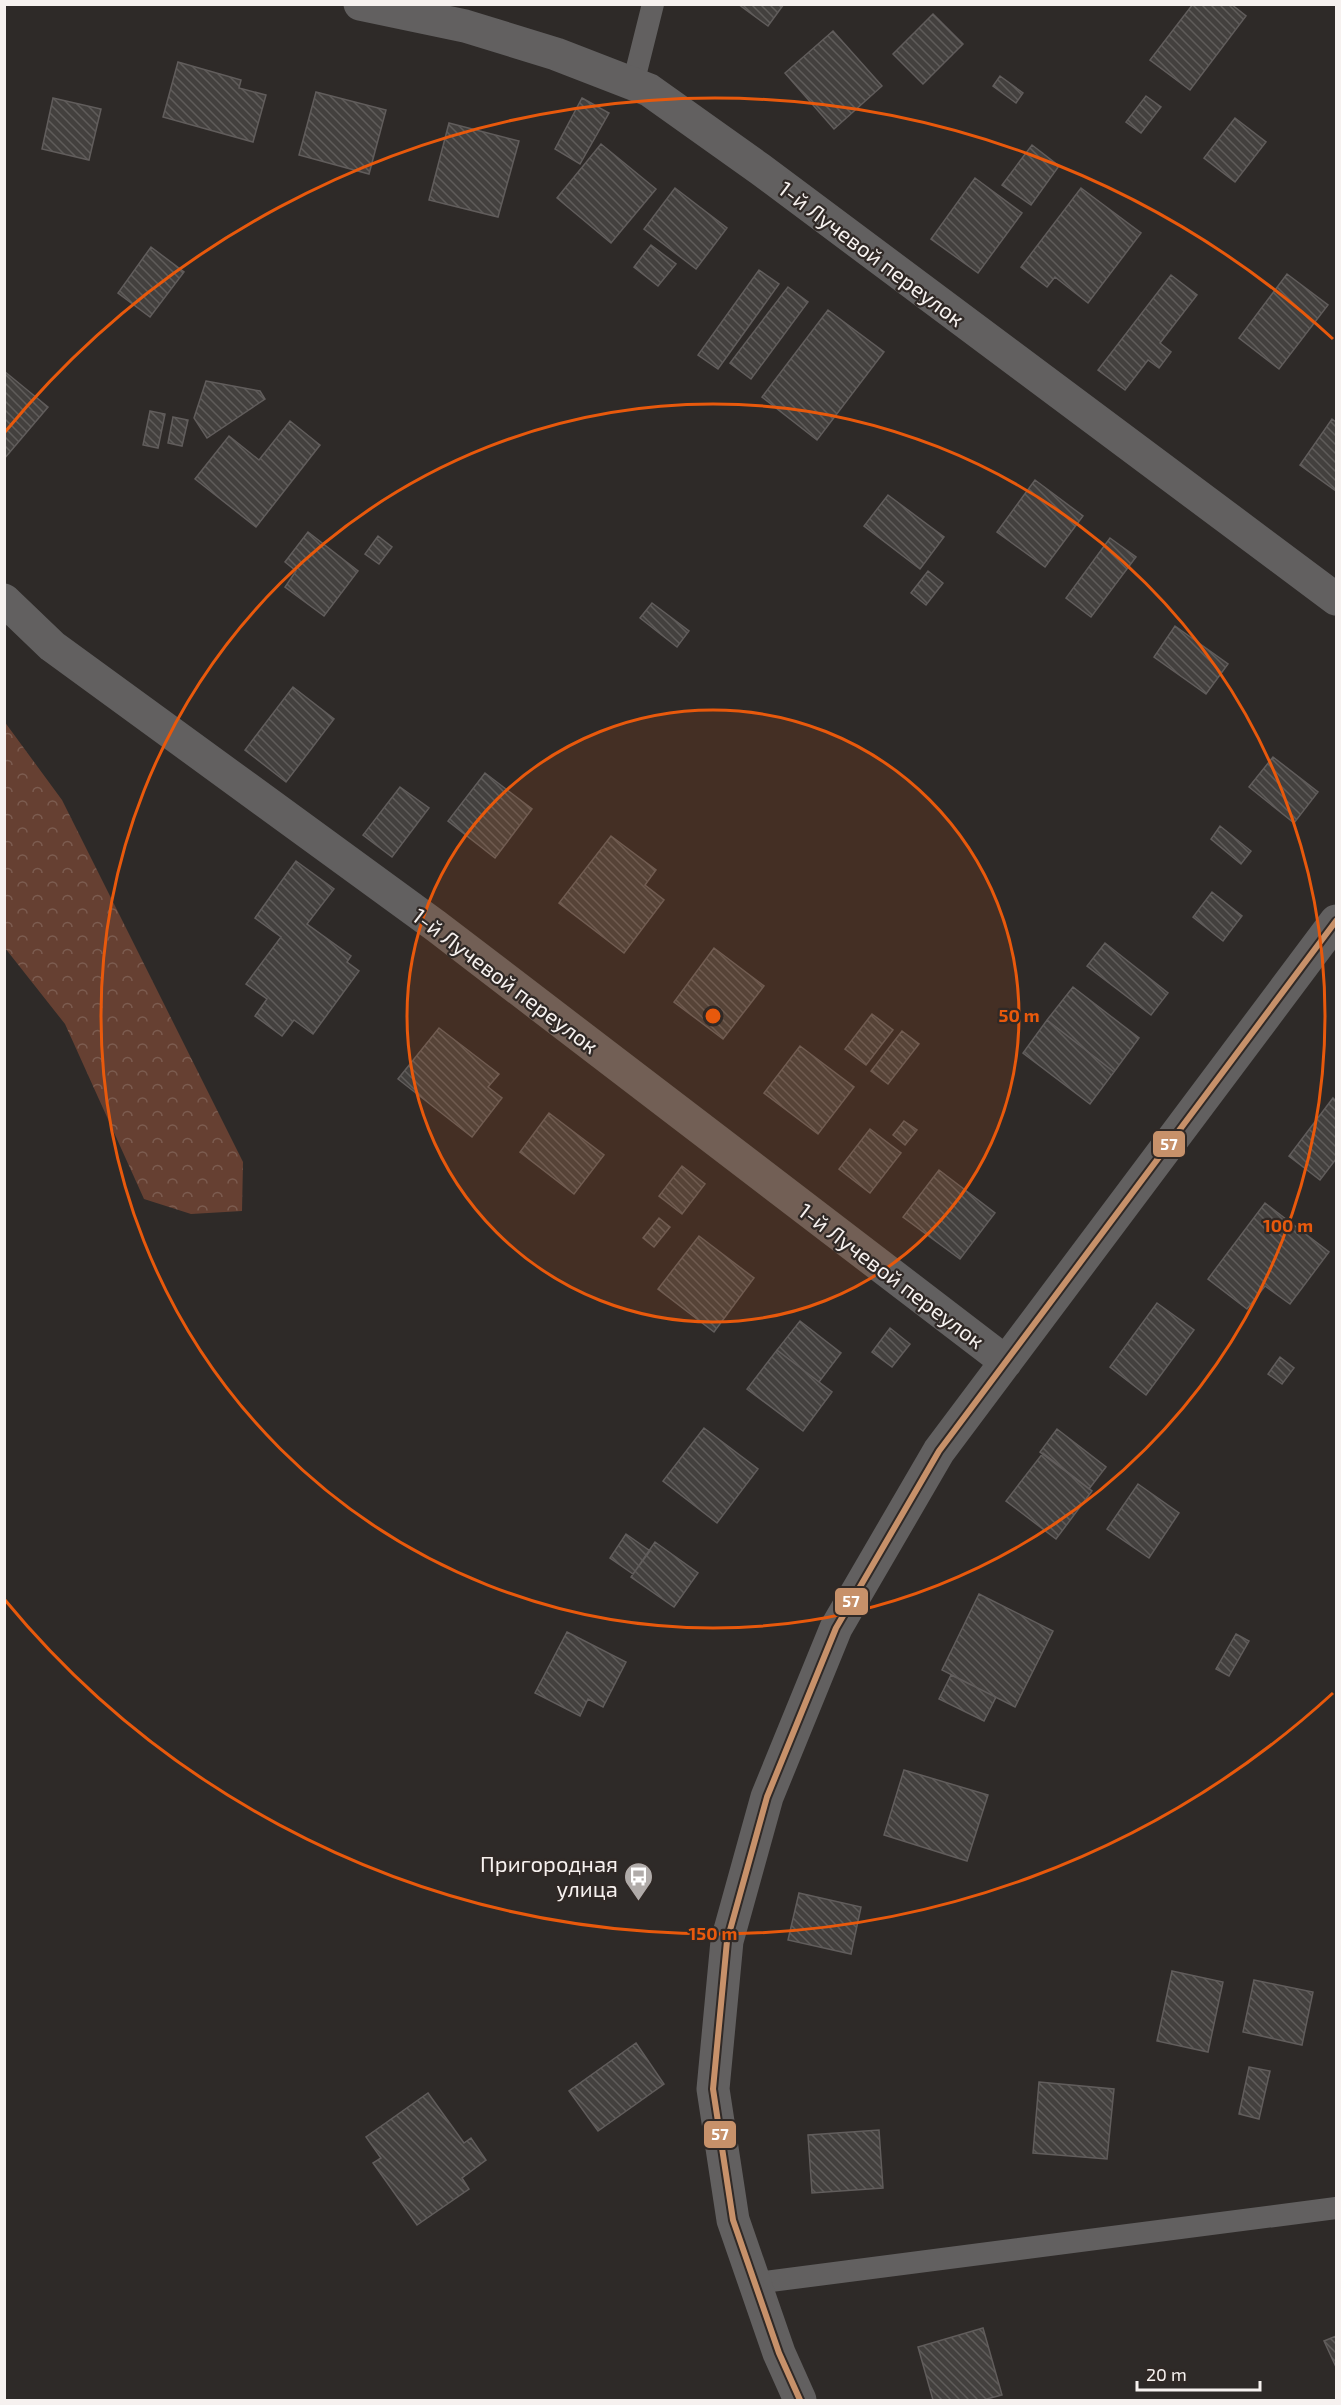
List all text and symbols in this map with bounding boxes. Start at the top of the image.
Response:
street label: 1-й Лучевой переулок [774,175,970,332]
street label: 1-й Лучевой переулок [408,902,604,1059]
text: 50 m [998,1004,1040,1026]
centre of rings [703,1006,723,1026]
line badge: 57 [1152,1130,1186,1158]
text: 57 [1160,1134,1178,1153]
street label: 1-й Лучевой переулок [794,1197,990,1354]
text: 100 m [1263,1214,1313,1236]
line badge: 57 [834,1587,869,1616]
text: 57 [842,1591,860,1610]
place label: Пригородная улица [480,1850,618,1902]
bus stop icon: Пригородная улица [623,1860,655,1902]
text: 150 m [689,1922,737,1944]
line badge: 57 [703,2120,737,2149]
text: 57 [711,2124,729,2143]
scale bar [1137,2354,1260,2392]
text: 20 m [1146,2363,1187,2385]

